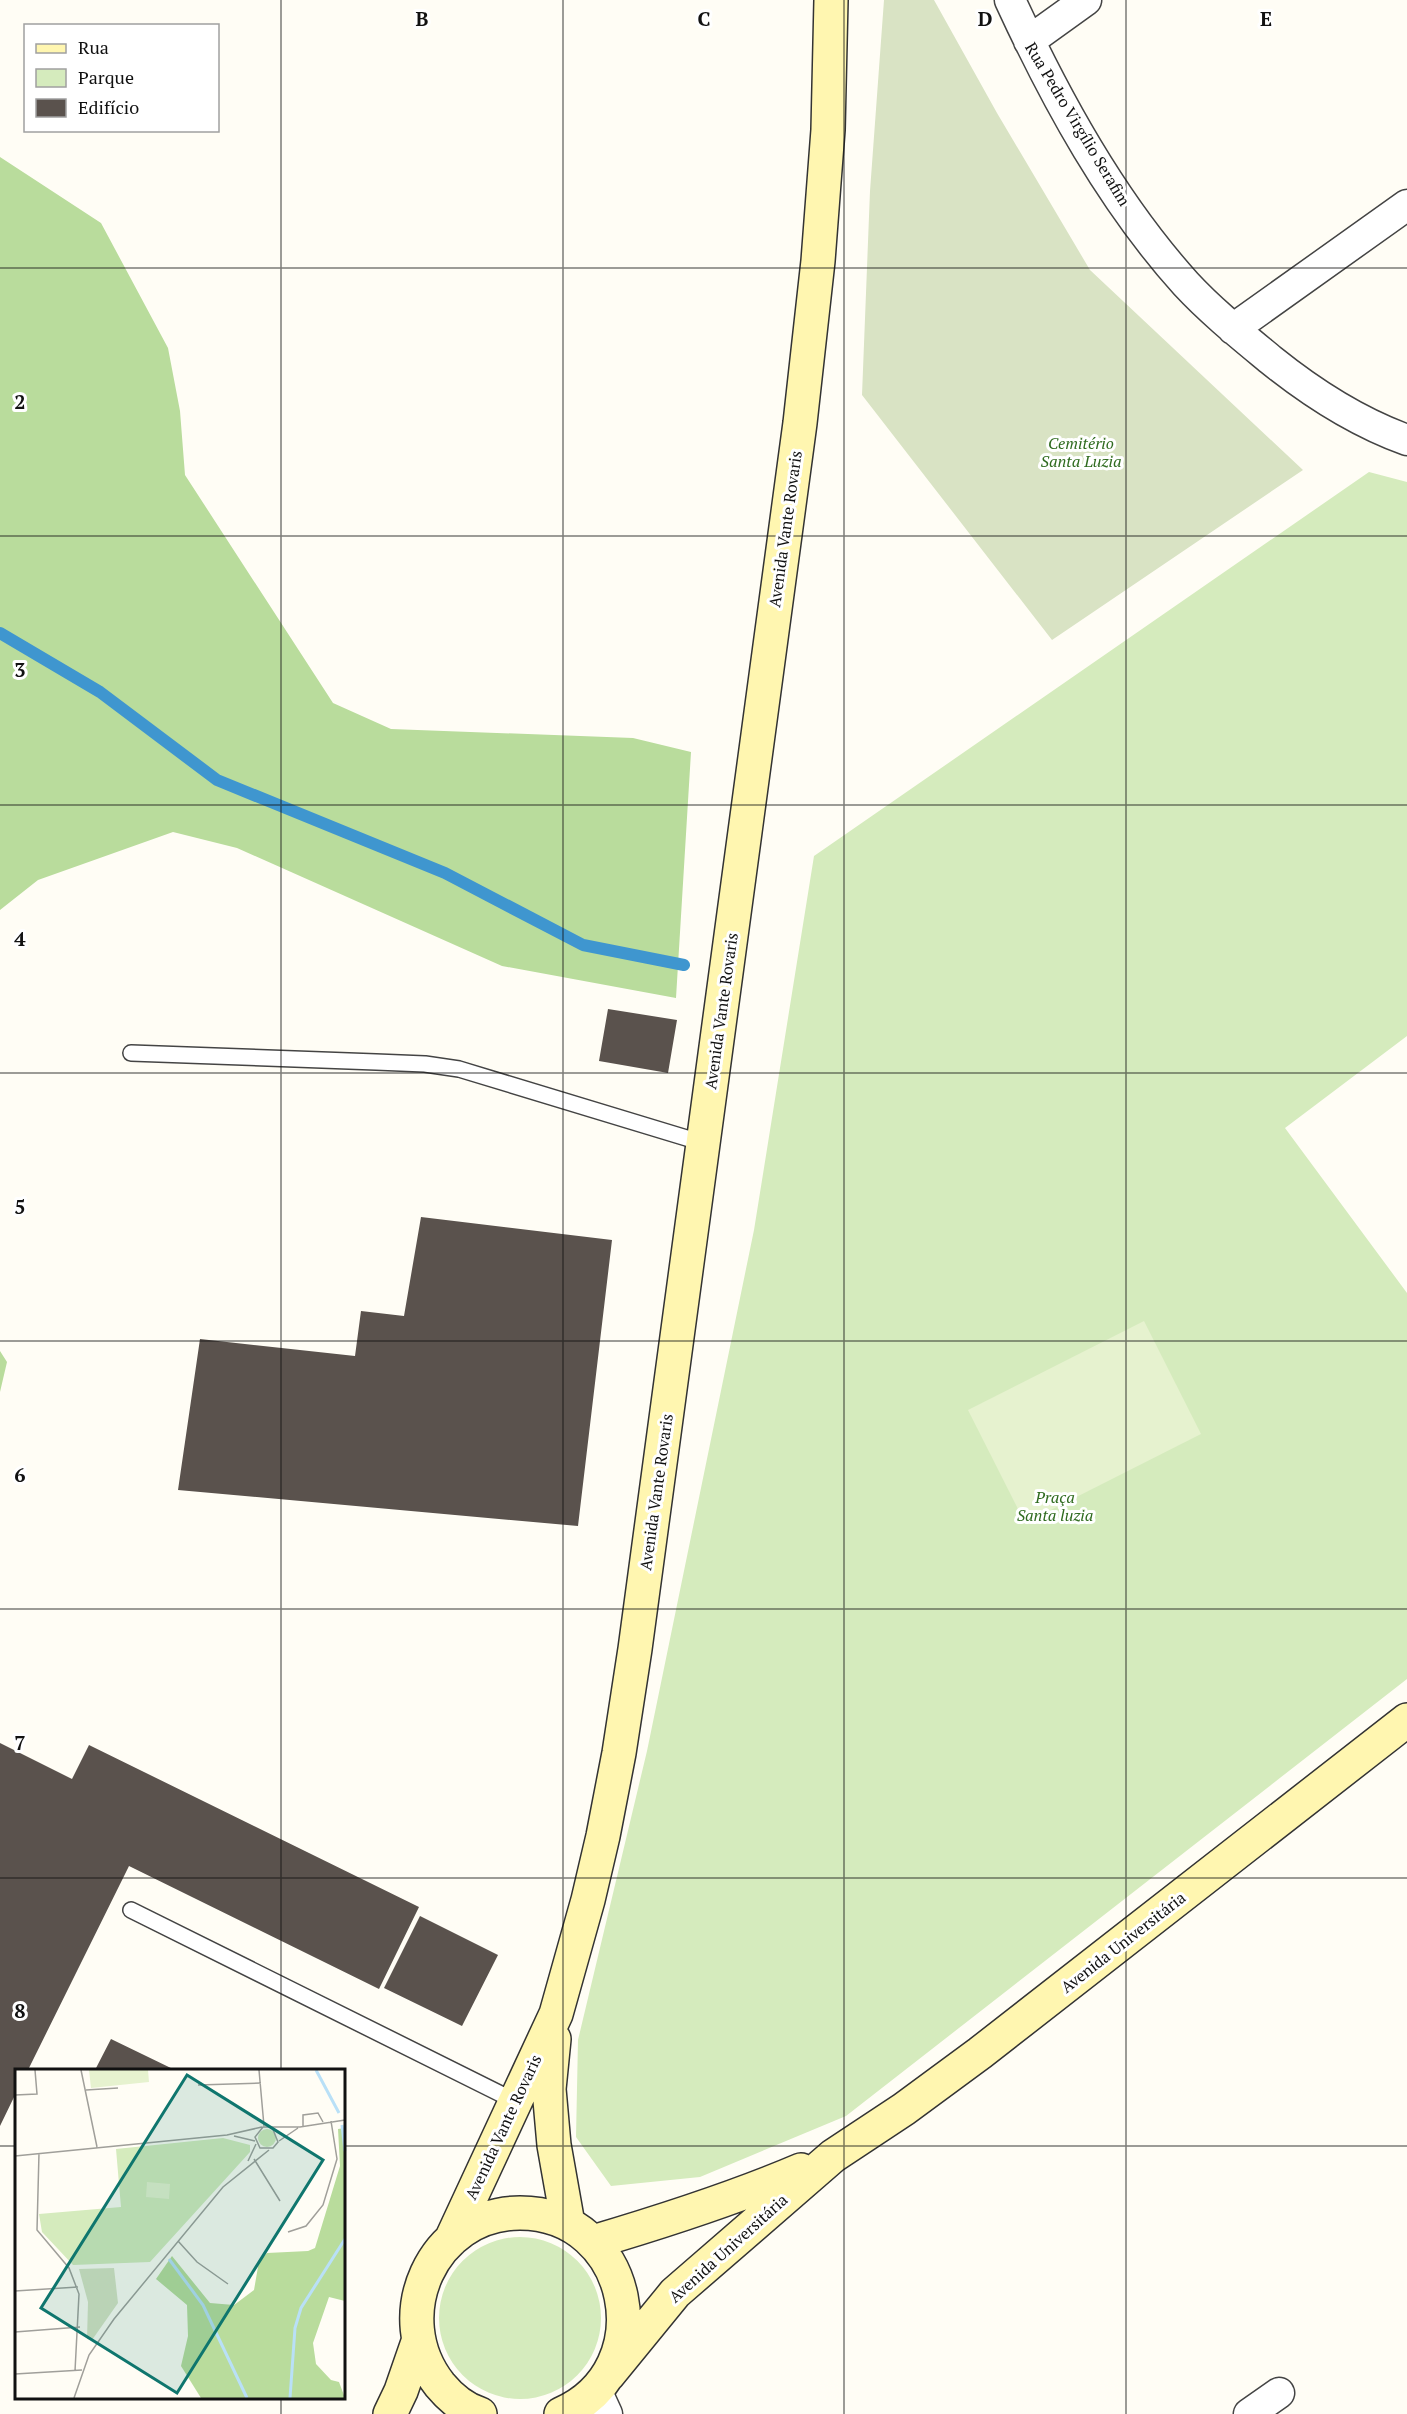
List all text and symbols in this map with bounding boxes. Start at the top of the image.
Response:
text: B [416,5,429,32]
text: C [697,5,711,32]
text: D [978,5,992,32]
text: E [1260,5,1272,32]
legend [24,24,219,132]
text: Rua [78,35,109,59]
street label: Rua Pedro Virgílio Serafim [1020,38,1136,210]
text: Parque [78,65,134,89]
text: Edifício [78,95,139,119]
text: 2 [14,388,26,415]
park label: Cemitério Santa Luzia [1041,432,1121,472]
street label: Avenida Vante Rovaris [763,449,807,609]
text: 3 [14,656,26,683]
text: 4 [14,925,26,952]
street label: Avenida Vante Rovaris [699,931,743,1091]
text: 5 [14,1193,26,1220]
street label: Avenida Vante Rovaris [634,1412,678,1572]
text: 6 [14,1461,26,1488]
park label: Praça Santa luzia [1017,1486,1093,1526]
text: 7 [14,1729,26,1756]
street label: Avenida Universitária [1056,1886,1190,1998]
text: 8 [14,1997,26,2024]
street label: Avenida Vante Rovaris [460,2051,546,2203]
inset map [15,2069,345,2399]
street label: Avenida Universitária [664,2189,792,2307]

